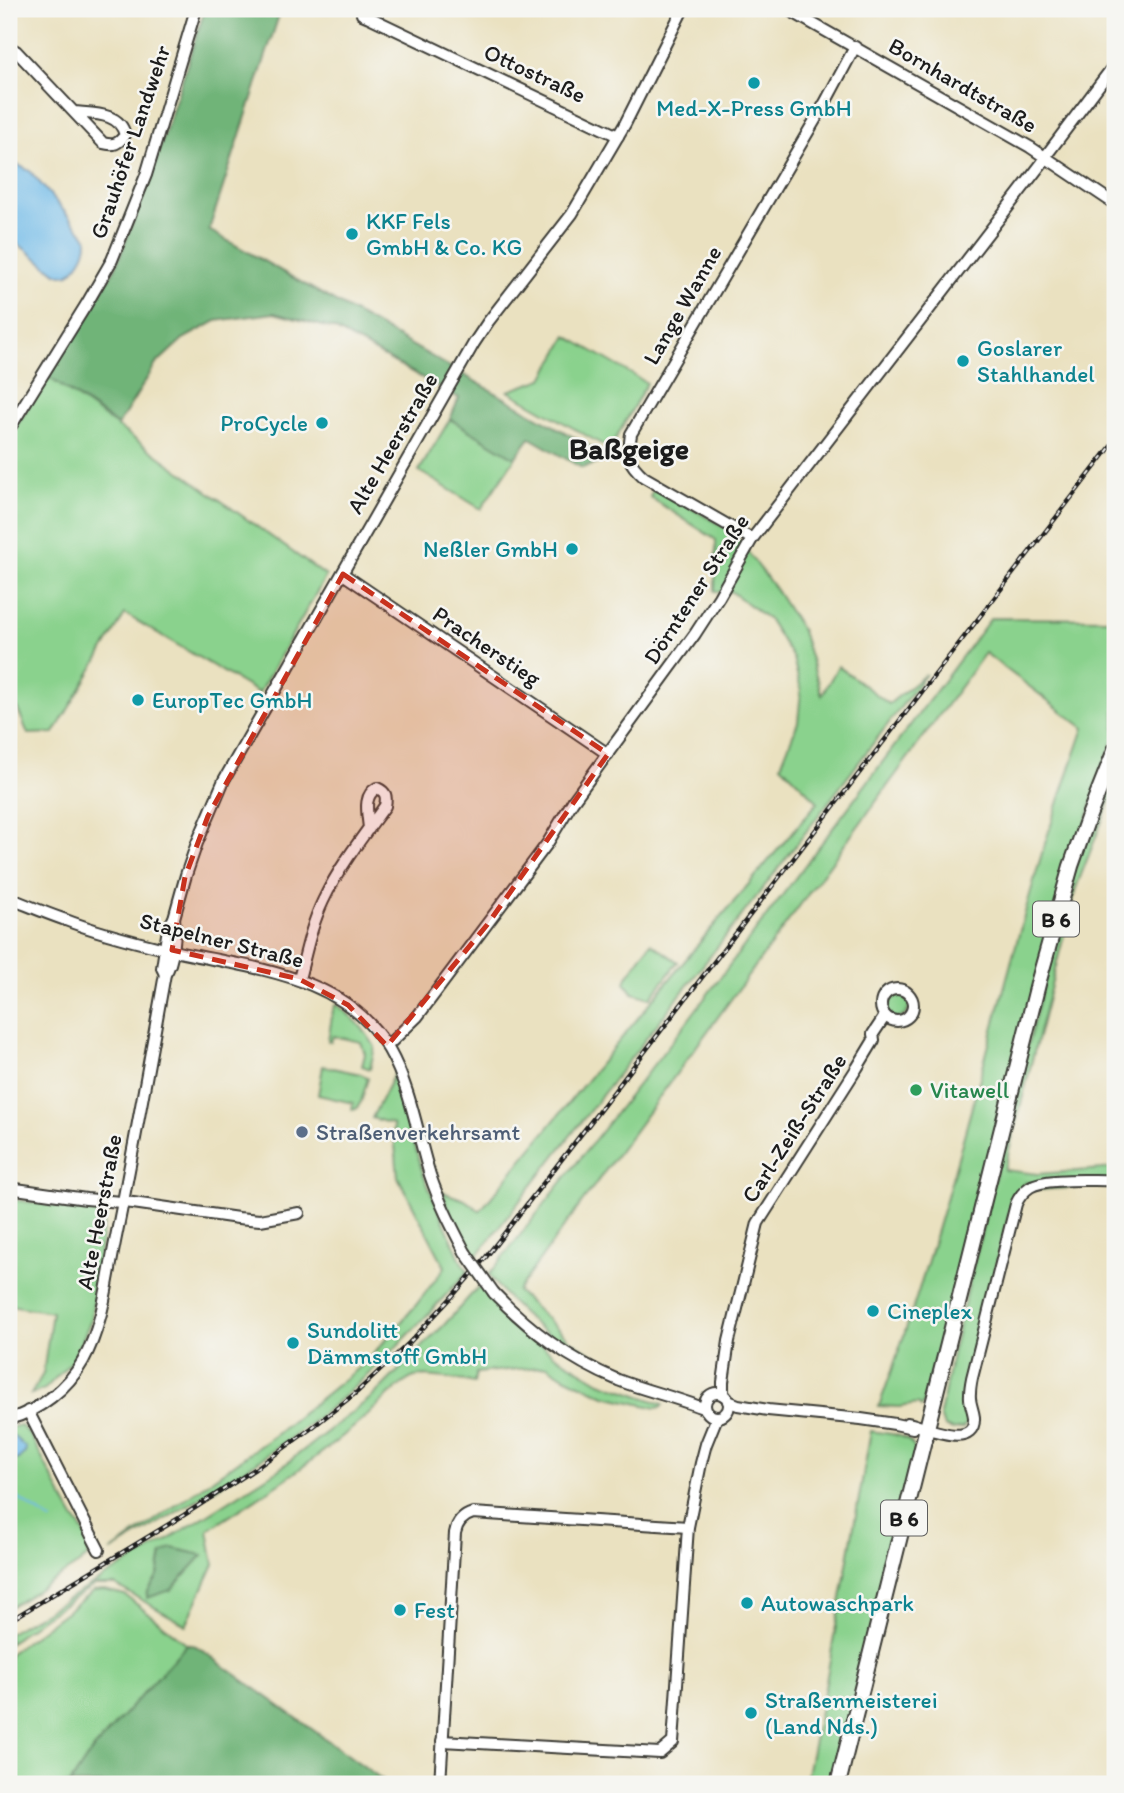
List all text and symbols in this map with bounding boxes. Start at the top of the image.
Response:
street label: Bornhardtstraße [884,31,1042,139]
street label: Ottostraße [480,37,590,109]
street label: Grauhöfer Landwehr [84,41,176,243]
marker: Med-X-Press GmbH [746,75,762,91]
place label: Med-X-Press GmbH [656,94,852,122]
place label: KKF Fels GmbH & Co. KG [366,207,522,261]
marker: KKF Fels GmbH & Co. KG [344,226,360,242]
street label: Lange Wanne [637,240,727,370]
place label: Goslarer Stahlhandel [977,334,1095,388]
marker: Goslarer Stahlhandel [955,353,971,369]
street label: Alte Heerstraße [340,368,444,518]
place label: ProCycle [220,409,308,437]
marker: ProCycle [314,415,330,431]
district label: Baßgeige [569,430,689,467]
street label: Dörntener Straße [637,509,755,669]
place label: Neßler GmbH [423,535,558,563]
marker: Neßler GmbH [564,541,580,557]
street label: Pracherstieg [428,600,547,693]
place label: EuropTec GmbH [152,686,313,714]
marker: EuropTec GmbH [130,692,146,708]
road number: B 6 [1033,902,1079,936]
street label: Stapelner Straße [137,906,307,974]
street label: Carl-Zeiß-Straße [735,1048,853,1208]
place label: Vitawell [930,1076,1010,1104]
marker: Vitawell [908,1082,924,1098]
place label: Straßenverkehrsamt [316,1118,521,1146]
marker: Straßenverkehrsamt [294,1124,310,1140]
street label: Alte Heerstraße [70,1132,128,1292]
place label: Cineplex [887,1297,973,1325]
marker: Cineplex [865,1303,881,1319]
place label: Sundolitt Dämmstoff GmbH [307,1316,487,1370]
marker: Sundolitt Dämmstoff GmbH [285,1335,301,1351]
road number: B 6 [881,1500,927,1536]
place label: Autowaschpark [761,1589,914,1617]
marker: Autowaschpark [739,1595,755,1611]
place label: Fest [414,1596,455,1624]
marker: Fest [392,1602,408,1618]
place label: Straßenmeisterei (Land Nds.) [765,1686,938,1740]
marker: Straßenmeisterei (Land Nds.) [743,1705,759,1721]

